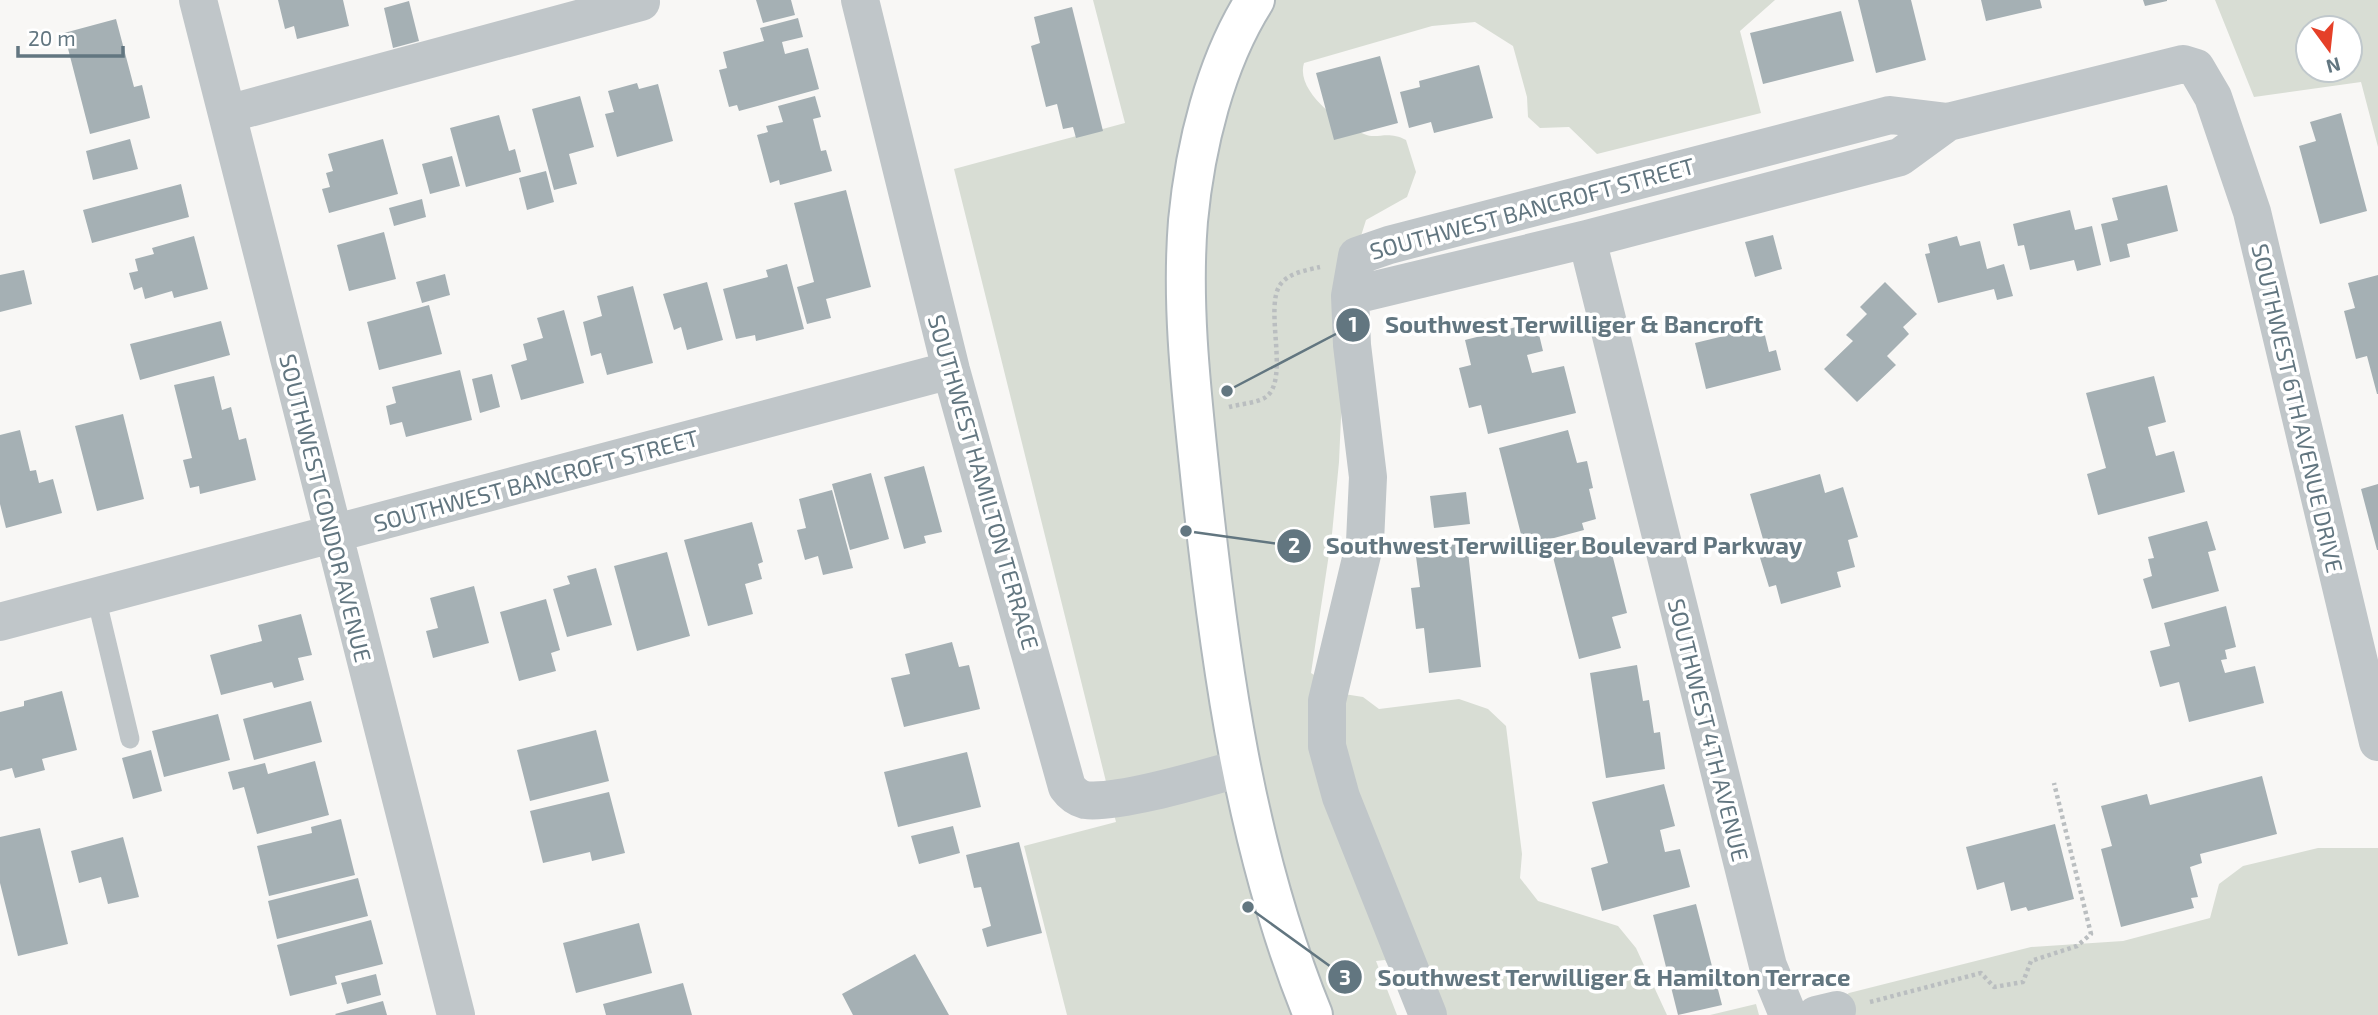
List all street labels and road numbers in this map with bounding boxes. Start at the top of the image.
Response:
street label: SOUTHWEST BANCROFT STREET [1366,151,1698,265]
street label: SOUTHWEST 6TH AVENUE DRIVE [2246,241,2350,575]
street label: SOUTHWEST HAMILTON TERRACE [923,311,1045,653]
street label: SOUTHWEST CONDOR AVENUE [274,351,378,665]
street label: SOUTHWEST BANCROFT STREET [370,423,702,537]
street label: SOUTHWEST 4TH AVENUE [1663,596,1755,864]

